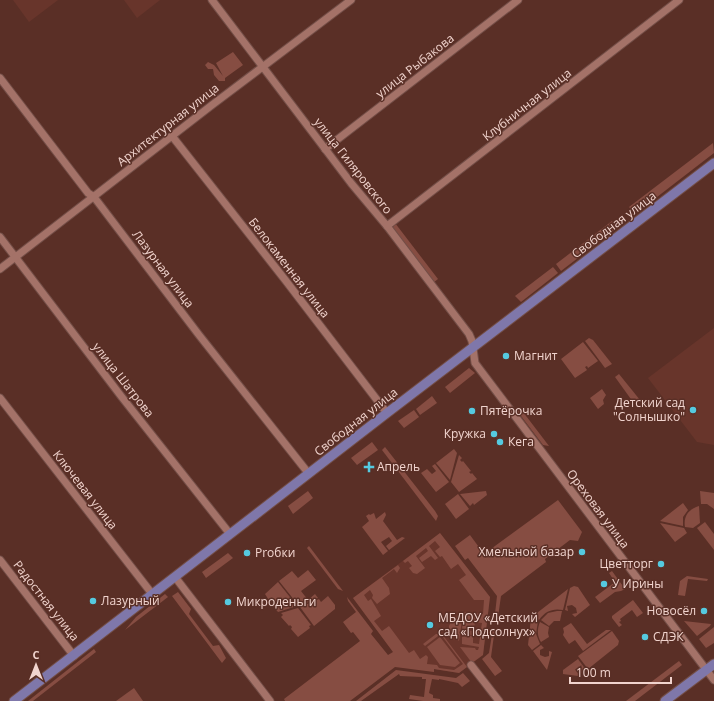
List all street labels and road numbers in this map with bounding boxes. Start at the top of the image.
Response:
street label: улица Рыбакова [372,30,457,102]
street label: Клубничная улица [479,64,575,145]
street label: Архитектурная улица [113,79,222,170]
street label: улица Гиляровского [310,114,396,217]
street label: Свободная улица [568,187,659,262]
street label: Белокаменная улица [245,214,334,321]
street label: Лазурная улица [129,226,198,311]
street label: улица Шатрова [89,339,158,421]
street label: Свободная улица [310,384,401,460]
street label: Ключевая улица [49,447,122,533]
street label: Ореховая улица [563,466,634,552]
street label: Радостная улица [9,557,83,645]

